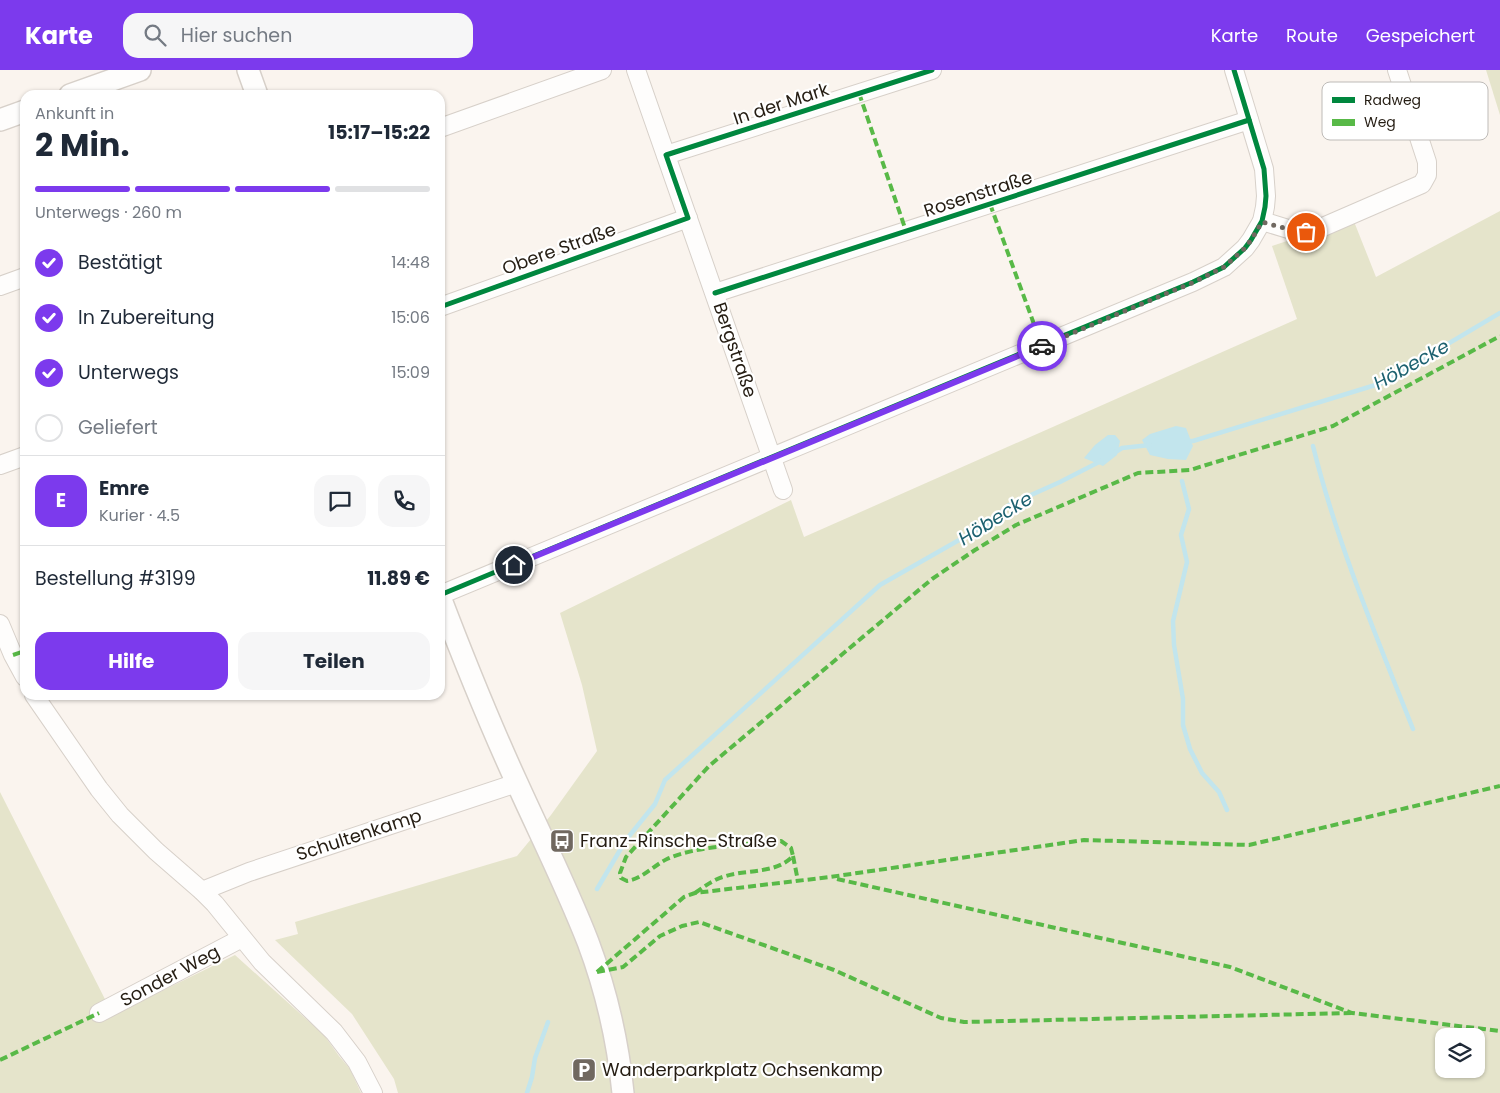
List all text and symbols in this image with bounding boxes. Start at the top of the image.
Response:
search box [123,13,473,58]
text: Karte [25,19,93,52]
icon: search [141,21,169,49]
text: Hier suchen [181,22,292,49]
text: Karte [1211,23,1258,48]
text: Route [1286,23,1338,48]
text: Gespeichert [1366,23,1475,48]
street label: In der Mark [730,76,833,131]
legend [1322,82,1488,140]
text: Radweg [1364,90,1421,110]
text: Ankunft in [35,102,114,125]
text: Weg [1364,112,1396,132]
text: 15:17–15:22 [328,119,430,146]
text: 2 Min. [35,122,129,167]
street label: Rosenstraße [920,164,1035,223]
text: Unterwegs · 260 m [35,201,182,224]
pin [1285,211,1327,253]
street label: Obere Straße [498,216,619,281]
icon: bag [1292,218,1320,246]
icon: check [35,249,63,277]
text: Bestätigt [78,249,162,276]
text: 14:48 [391,251,430,274]
street label: Bergstraße [707,299,763,401]
icon: check [35,304,63,332]
text: In Zubereitung [78,304,215,331]
text: 15:06 [391,306,430,329]
courier [1017,321,1067,371]
icon: car [1028,332,1056,360]
water label: Höbecke [1368,332,1454,396]
icon: check [35,359,63,387]
text: Unterwegs [78,359,179,386]
text: 15:09 [391,361,430,384]
text: Geliefert [78,414,158,441]
text: Emre [99,475,149,502]
button: chat [314,475,366,527]
button: phone [378,475,430,527]
water label: Höbecke [953,485,1038,552]
text: E [56,487,66,514]
text: Kurier · 4.5 [99,504,180,527]
pin [493,544,535,586]
icon: home [500,551,528,579]
text: Bestellung #3199 [35,565,196,592]
text: 11.89 € [367,565,430,592]
button: Hilfe [35,632,228,690]
button: Teilen [238,632,430,690]
street label: Schultenkamp [293,802,425,867]
bus stop icon: Franz-Rinsche-Straße [549,828,575,854]
place label: Franz-Rinsche-Straße [580,828,777,853]
street label: Sonder Weg [116,939,224,1012]
map controls [1435,1028,1485,1078]
button: layers [1435,1028,1485,1078]
parking icon: Wanderparkplatz Ochsenkamp [571,1057,597,1083]
place label: Wanderparkplatz Ochsenkamp [602,1057,883,1082]

